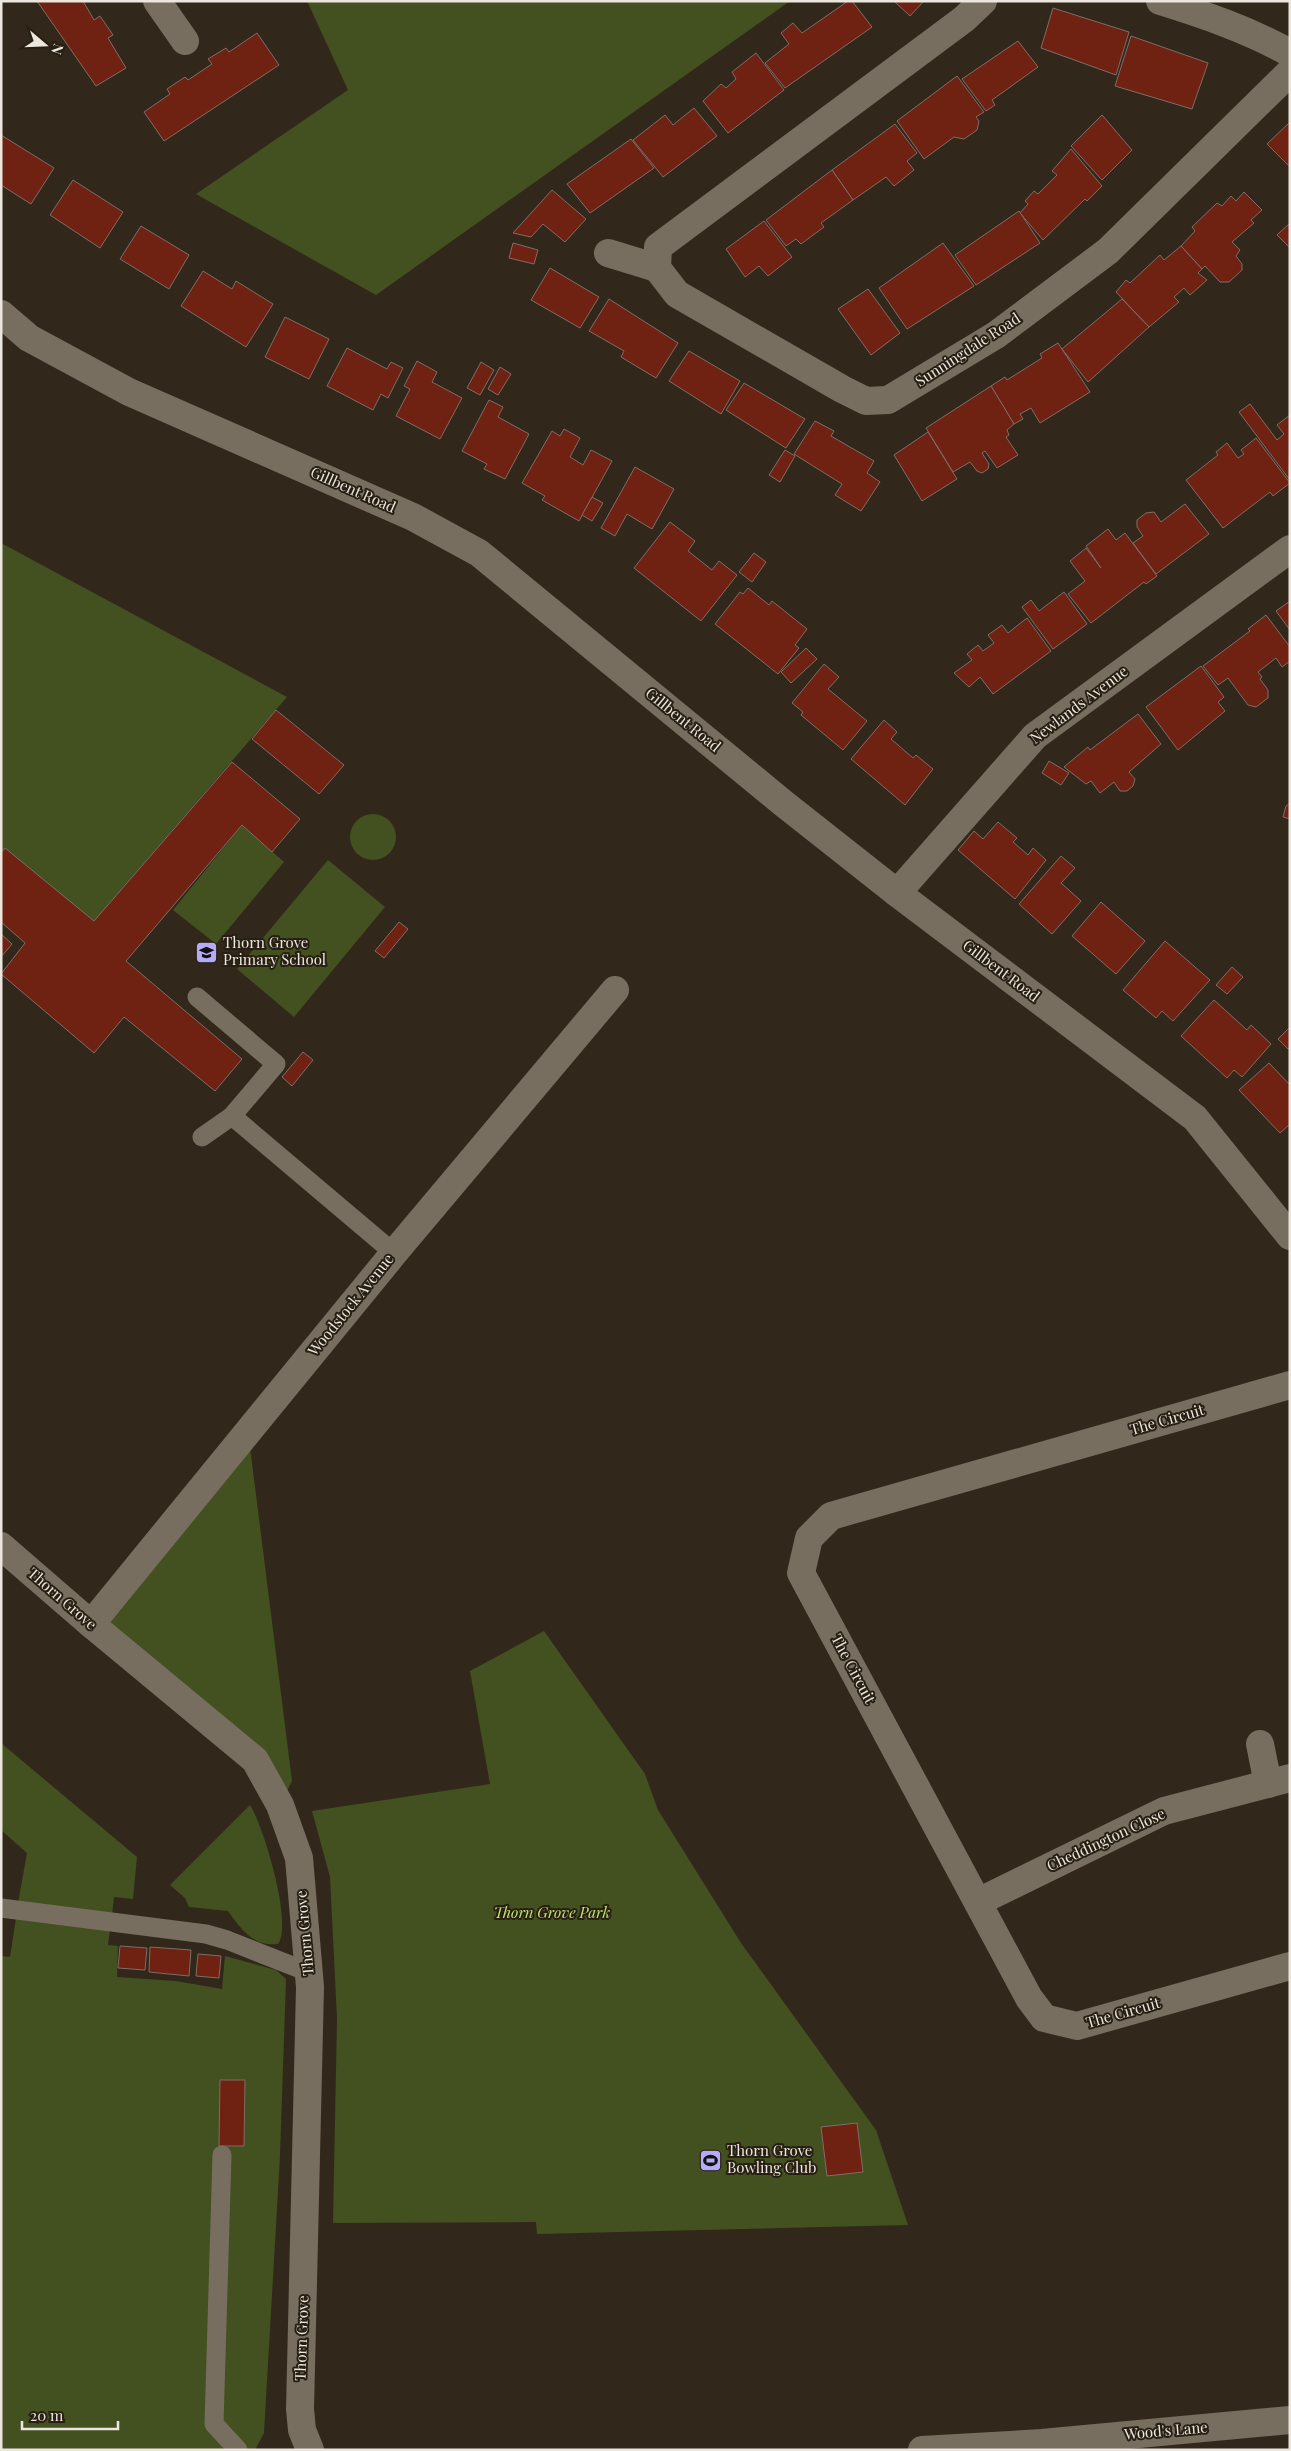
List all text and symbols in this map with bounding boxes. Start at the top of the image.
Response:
north arrow [20,20,70,70]
text: N [47,42,68,57]
street label: Sunningdale Road [911,308,1024,391]
street label: Gillbent Road [308,461,399,517]
street label: Newlands Avenue [1025,661,1131,748]
street label: Gillbent Road [642,683,726,756]
place label: Thorn Grove Primary School [223,932,326,969]
street label: Gillbent Road [959,935,1044,1006]
school or university icon: Thorn Grove Primary School [195,940,219,964]
street label: Woodstock Avenue [302,1249,398,1360]
street label: The Circuit [1127,1399,1207,1439]
street label: Thorn Grove [24,1563,101,1634]
street label: The Circuit [827,1630,881,1707]
street label: Cheddington Close [1043,1803,1168,1875]
street label: Thorn Grove [290,1890,318,1977]
park label: Thorn Grove Park [494,1902,610,1922]
street label: The Circuit [1083,1992,1163,2032]
place label: Thorn Grove Bowling Club [727,2140,817,2177]
sports icon: Thorn Grove Bowling Club [699,2148,723,2172]
street label: Thorn Grove [290,2295,312,2381]
scale bar [22,2398,119,2430]
text: 20 m [30,2405,64,2425]
street label: Wood's Lane [1122,2416,1209,2444]

